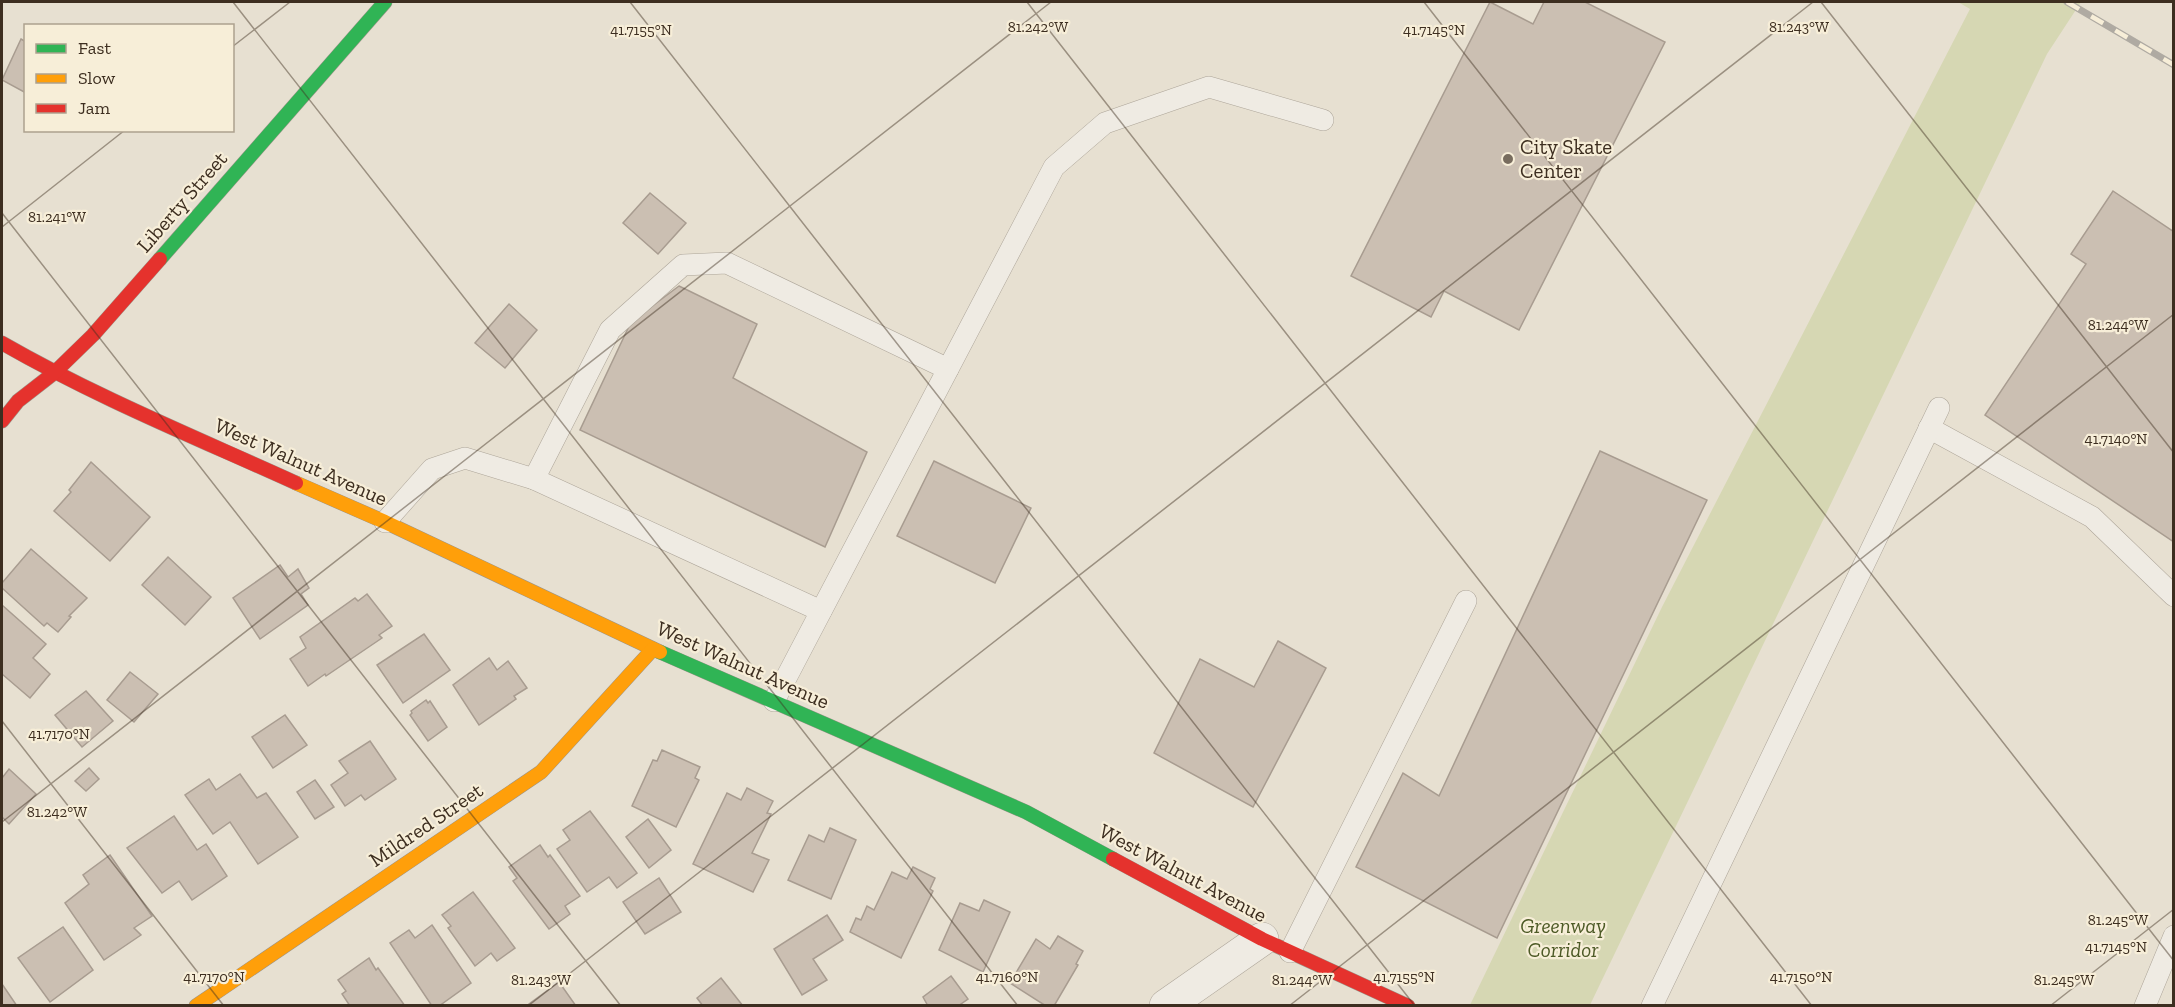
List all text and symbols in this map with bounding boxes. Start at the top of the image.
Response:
text: 81.242°W [1008,18,1068,36]
text: 81.243°W [1769,18,1829,36]
text: 41.7155°N [610,21,672,39]
text: 41.7145°N [1403,21,1465,39]
legend [24,24,234,132]
text: Fast [78,37,111,59]
text: Slow [78,67,115,89]
text: Jam [78,97,110,119]
place label: City Skate Center [1520,134,1612,183]
street label: Liberty Street [131,146,232,257]
marker: City Skate Center [1501,152,1515,166]
text: 81.241°W [28,208,86,226]
text: 81.244°W [2088,316,2148,334]
street label: West Walnut Avenue [211,412,391,511]
text: 41.7140°N [2085,430,2147,448]
street label: West Walnut Avenue [653,615,833,714]
text: 41.7170°N [28,725,90,743]
street label: Mildred Street [364,777,488,872]
text: 81.242°W [27,803,87,821]
street label: West Walnut Avenue [1095,818,1271,927]
text: 81.245°W [2088,911,2148,929]
park label: Greenway Corridor [1520,913,1606,962]
text: 41.7145°N [2085,938,2147,956]
text: 41.7170°N [183,968,245,986]
text: 41.7160°N [976,968,1038,986]
text: 41.7155°N [1373,968,1435,986]
text: 41.7150°N [1770,968,1832,986]
text: 81.243°W [511,971,571,989]
text: 81.244°W [1272,971,1332,989]
text: 81.245°W [2034,971,2094,989]

